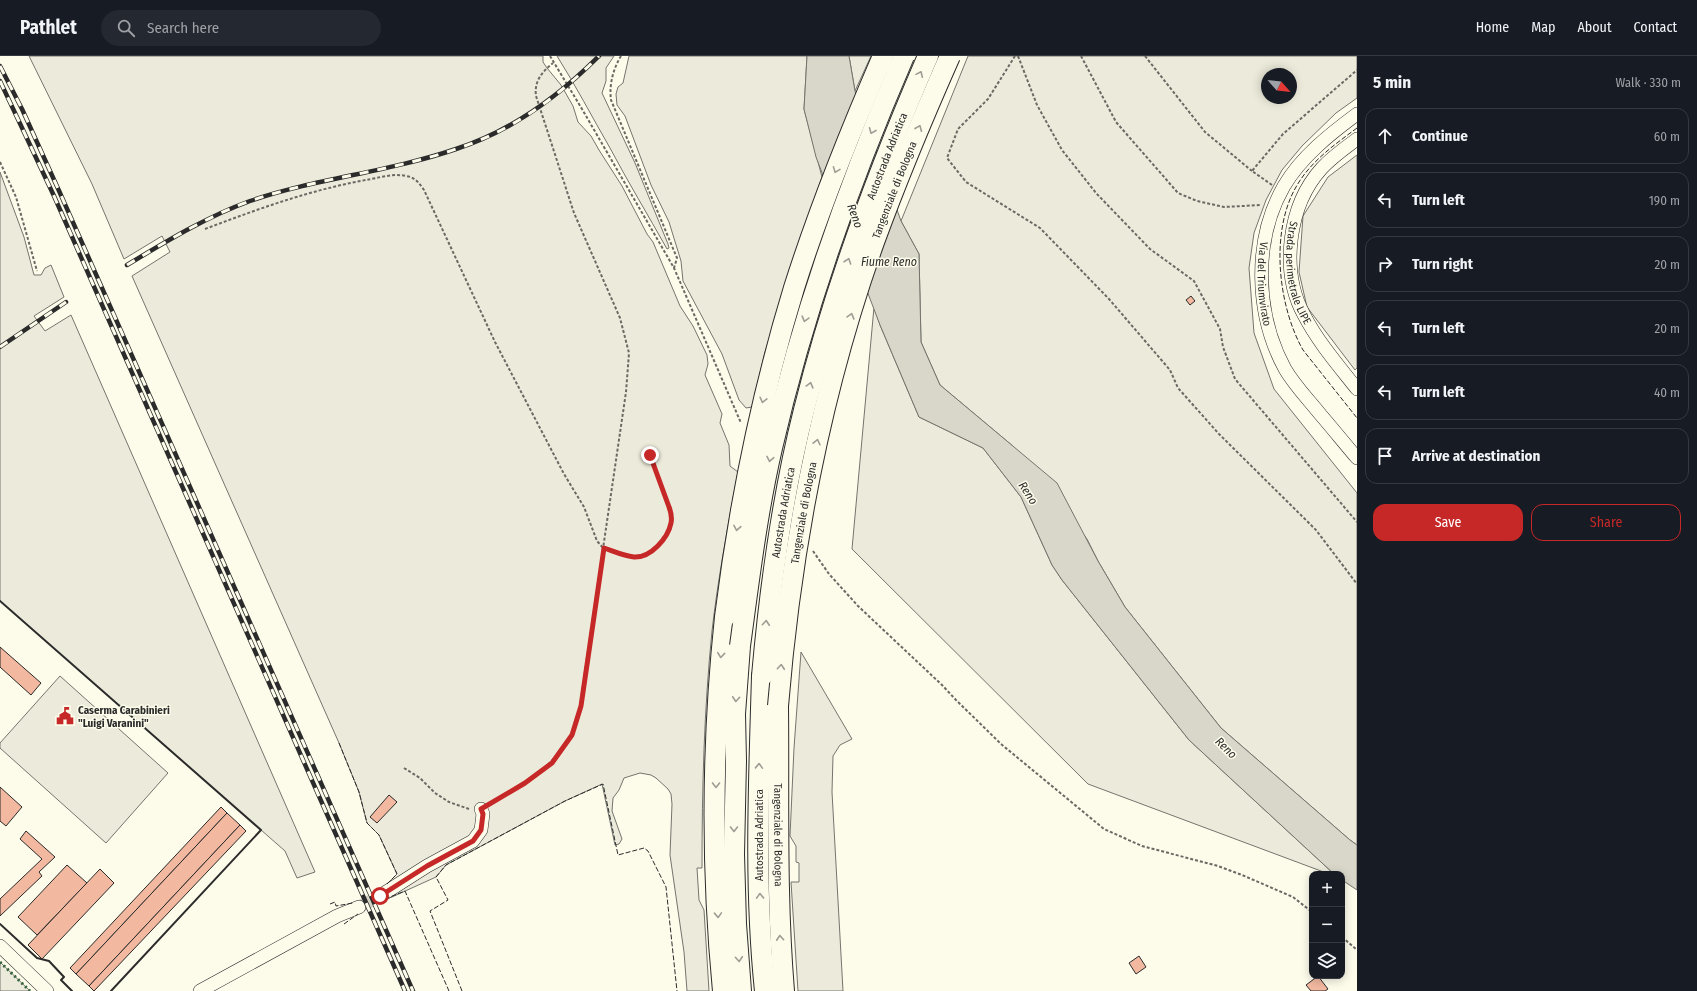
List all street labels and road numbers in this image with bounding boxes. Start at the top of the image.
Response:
street label: Autostrada Adriatica [865,111,910,201]
street label: Tangenziale di Bologna [870,140,920,241]
street label: Strada perimetrale LIPE [1283,220,1314,327]
street label: Via del Triumvirato [1255,241,1274,328]
street label: Tangenziale di Bologna [789,461,820,565]
street label: Autostrada Adriatica [769,466,798,559]
street label: Tangenziale di Bologna [771,783,785,887]
street label: Autostrada Adriatica [753,789,766,881]

